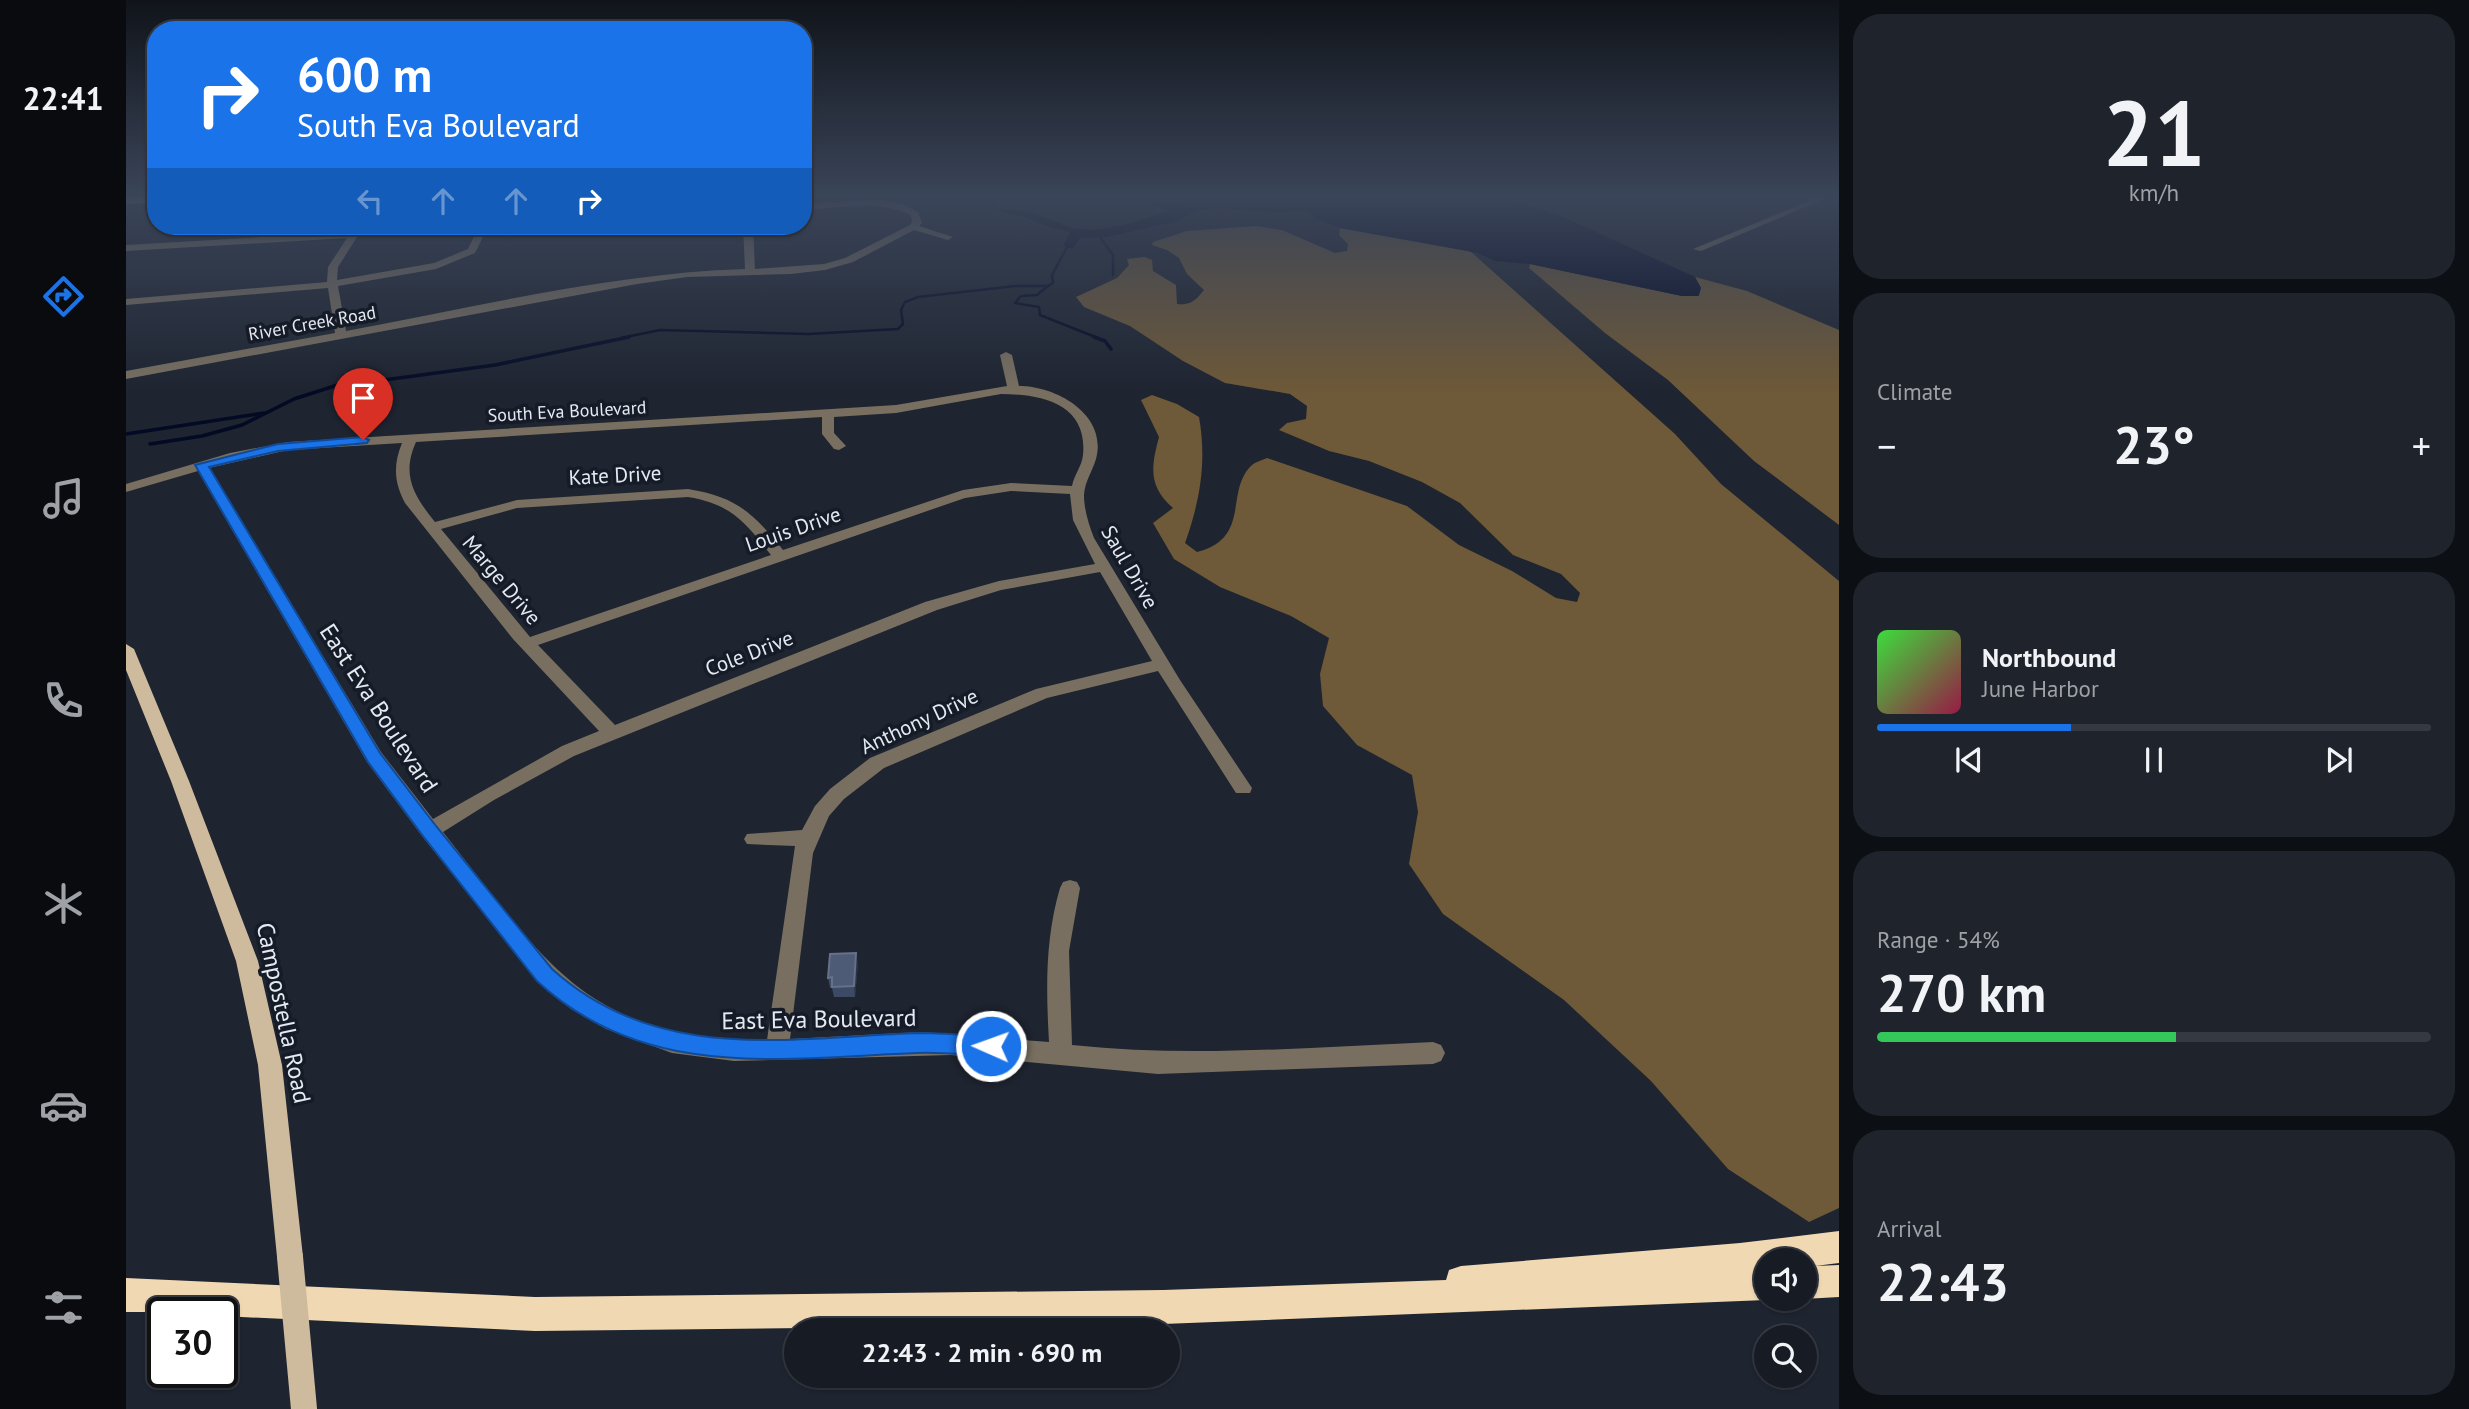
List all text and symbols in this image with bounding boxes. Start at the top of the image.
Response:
text: 600 m [297,42,432,106]
icon: right [182,49,273,140]
text: 21 [2102,73,2206,191]
text: 22:41 [22,77,104,119]
text: South Eva Boulevard [297,104,580,146]
text: km/h [2129,178,2179,207]
icon: left [351,182,389,220]
icon: ahead [424,182,462,220]
icon: ahead [497,182,535,220]
icon: right [570,182,608,220]
icon: directions [39,272,88,321]
street label: River Creek Road [246,300,378,346]
pin [333,368,393,440]
text: Climate [1877,377,1952,406]
icon: arrive [344,379,382,417]
street label: South Eva Boulevard [487,395,647,427]
text: 23° [2113,411,2195,478]
text: − [1877,421,1896,470]
text: + [2412,421,2431,470]
street label: Kate Drive [568,459,662,491]
icon: music [39,474,88,523]
street label: Louis Drive [742,500,844,558]
street label: Saul Drive [1095,521,1165,613]
street label: Marge Drive [457,530,547,630]
street label: East Eva Boulevard [313,618,445,798]
street label: Cole Drive [701,624,797,682]
text: Northbound [1982,641,2116,674]
text: June Harbor [1982,674,2099,703]
icon: phone [39,676,88,725]
street label: Anthony Drive [856,682,982,760]
icon: previous [1950,741,1988,779]
icon: pause [2135,741,2173,779]
icon: next [2320,741,2358,779]
icon: climate [39,879,88,928]
street label: Campostella Road [250,920,318,1106]
text: Range · 54% [1877,925,2000,954]
text: 270 km [1877,959,2046,1026]
street label: East Eva Boulevard [721,1002,917,1036]
position arrow [954,1009,1028,1083]
icon: car [39,1081,88,1130]
text: Arrival [1877,1214,1941,1243]
map controls [1754,1248,1817,1388]
button: sound [1754,1248,1817,1311]
text: 22:43 [1877,1248,2009,1315]
icon: filters [39,1283,88,1332]
speed limit sign: 30 [147,1297,238,1388]
button: search [1754,1325,1817,1388]
text: 22:43 · 2 min · 690 m [862,1336,1102,1369]

